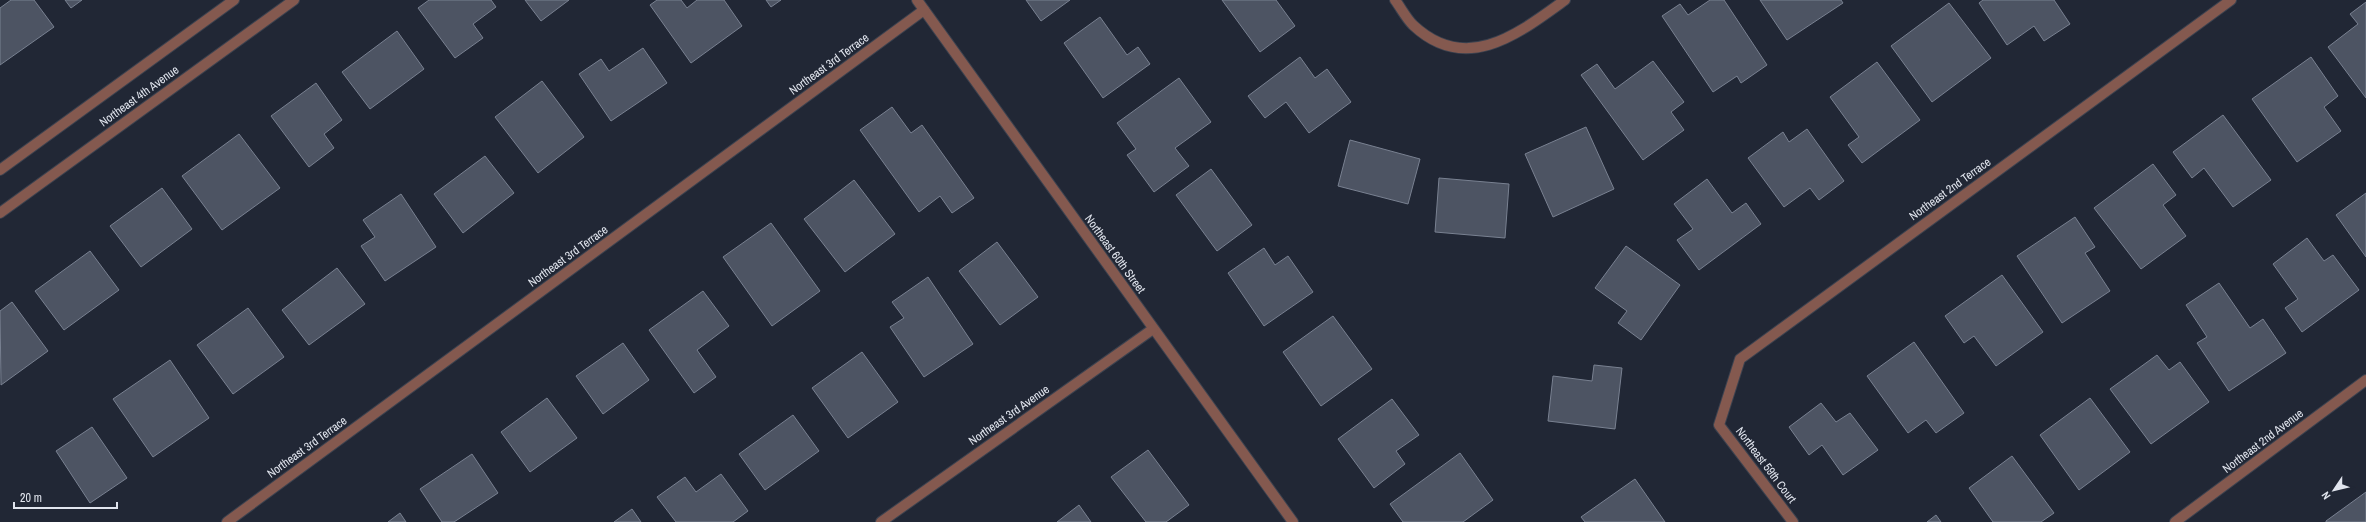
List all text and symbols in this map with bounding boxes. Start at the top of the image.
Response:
street label: Northeast 3rd Terrace [786,30,872,98]
street label: Northeast 4th Avenue [96,62,182,130]
street label: Northeast 2nd Terrace [1906,154,1994,224]
street label: Northeast 60th Street [1081,211,1149,297]
street label: Northeast 3rd Terrace [525,222,611,290]
street label: Northeast 3rd Avenue [965,381,1053,449]
street label: Northeast 2nd Avenue [2219,405,2307,477]
street label: Northeast 3rd Terrace [264,413,350,481]
street label: Northeast 59th Court [1732,424,1800,506]
north arrow [2314,470,2354,510]
scale bar [14,484,117,510]
text: N [2318,489,2333,502]
text: 20 m [20,490,42,506]

